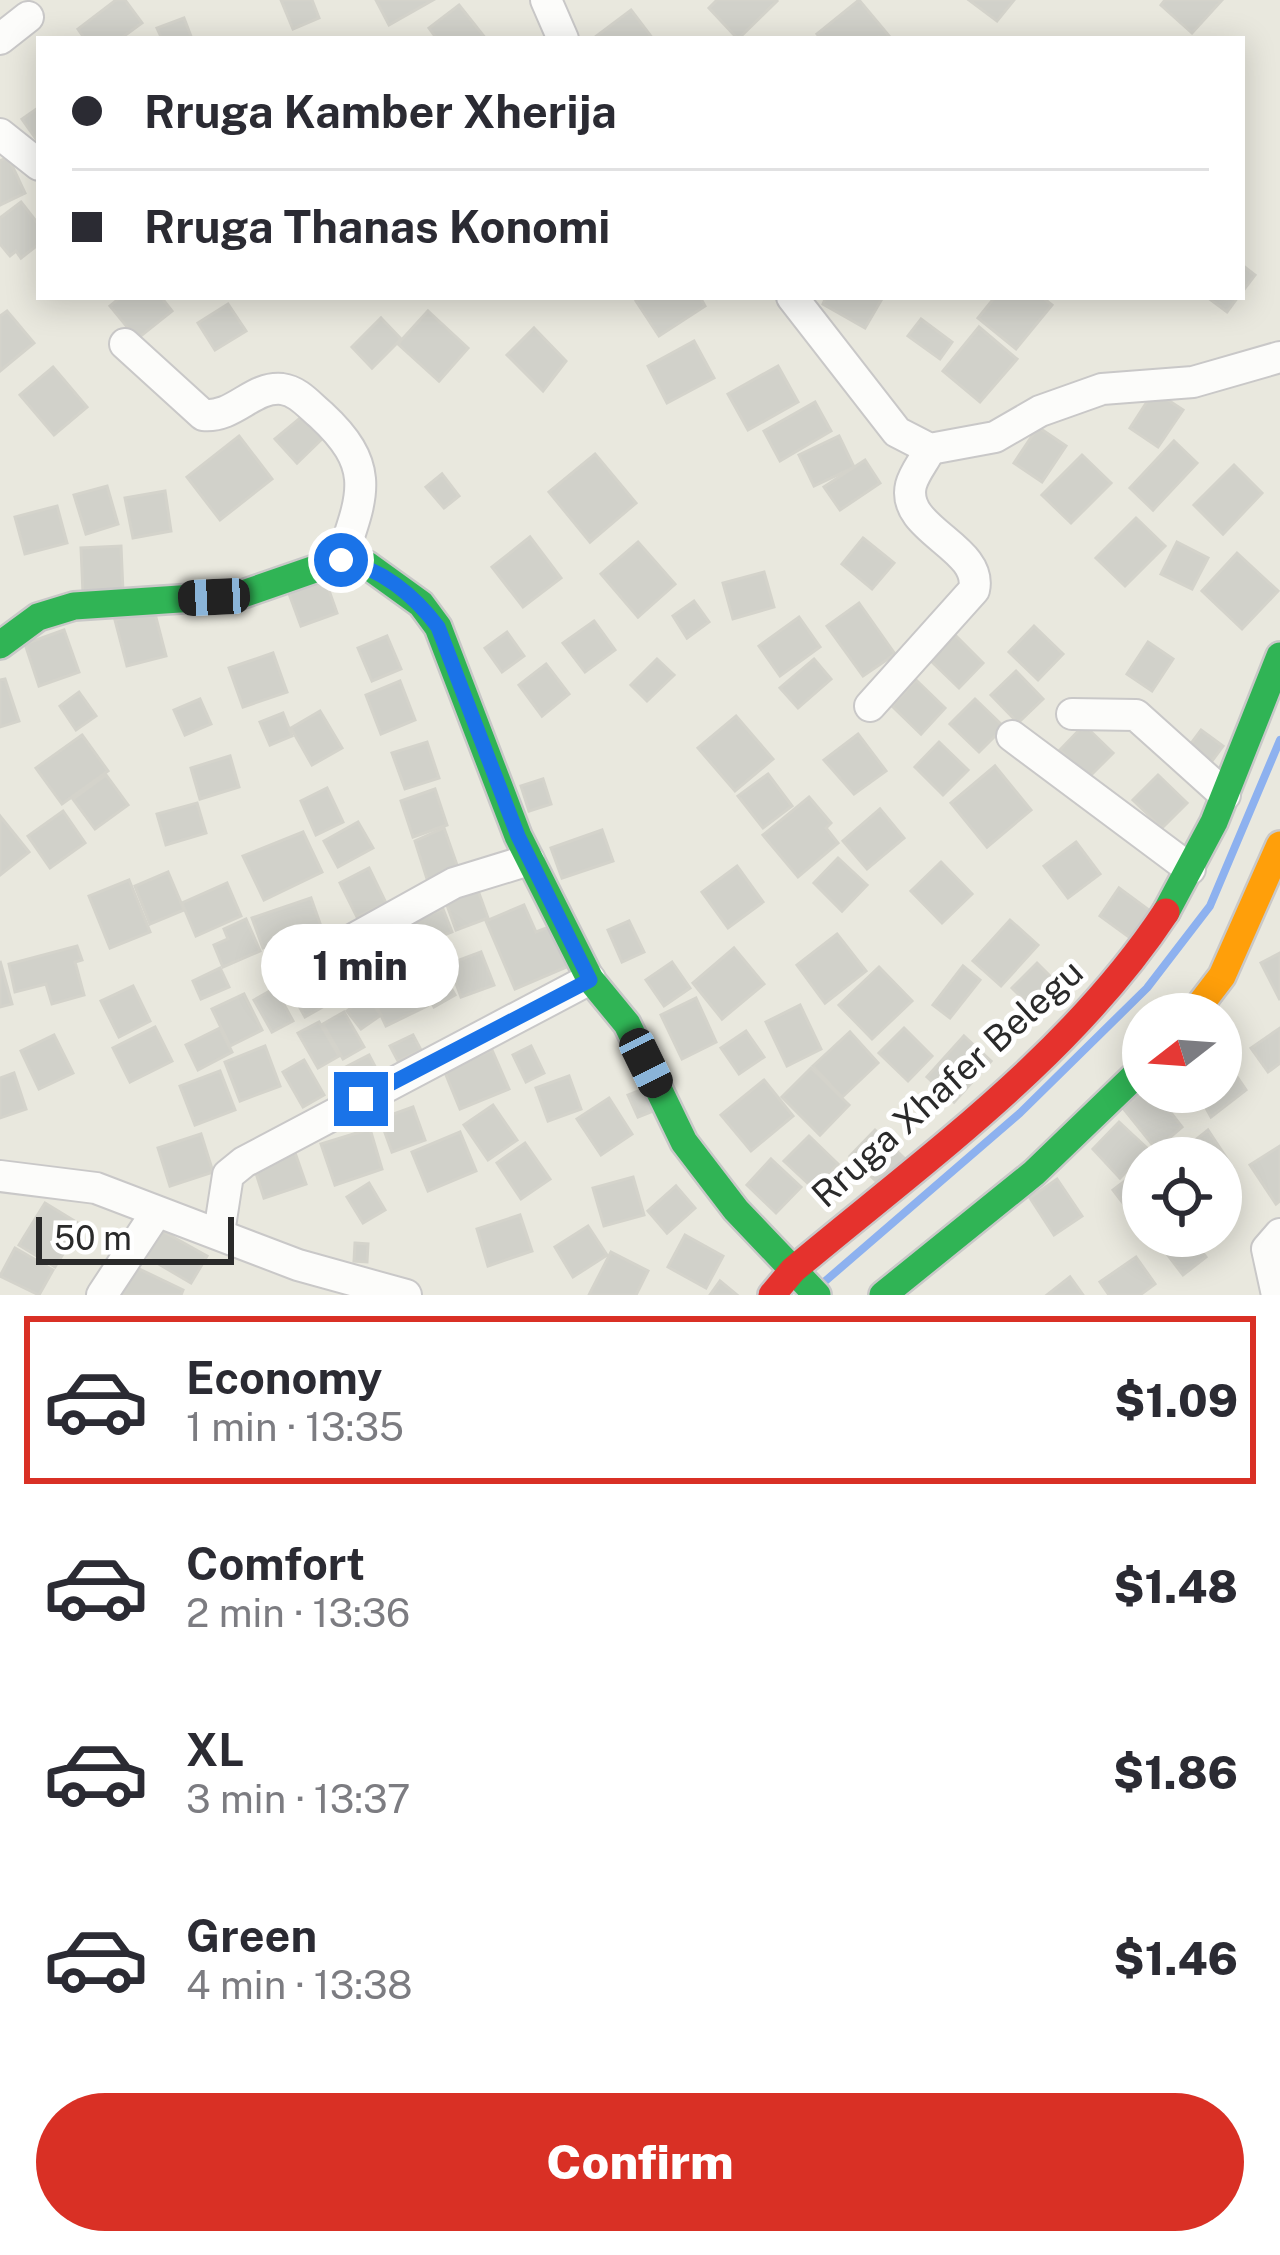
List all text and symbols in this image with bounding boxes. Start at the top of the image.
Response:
text: Rruga Kamber Xherija [144,85,617,138]
text: Rruga Thanas Konomi [144,200,610,253]
route start [314,533,368,587]
car [177,577,251,617]
callout: 1 min [262,925,460,1009]
text: 1 min [312,943,408,989]
street label: Rruga Xhafer Belegu [803,951,1091,1215]
north arrow [1122,993,1242,1113]
map controls [1122,993,1242,1257]
car [614,1023,678,1103]
route end [334,1072,388,1126]
button: locate [1122,1137,1242,1257]
scale bar [36,1211,234,1264]
text: 50 m [54,1219,132,1257]
icon: car [42,1346,150,1454]
text: Economy [186,1351,382,1404]
text: $1.09 [1114,1374,1238,1427]
text: 1 min · 13:35 [186,1404,404,1450]
icon: car [42,1532,150,1640]
text: Comfort [186,1537,365,1590]
text: $1.48 [1113,1560,1238,1613]
text: 2 min · 13:36 [186,1590,410,1636]
icon: car [42,1718,150,1826]
text: XL [186,1723,244,1776]
text: $1.86 [1113,1746,1238,1799]
text: 3 min · 13:37 [186,1776,410,1822]
icon: car [42,1904,150,2012]
text: Green [186,1909,317,1962]
text: $1.46 [1114,1932,1238,1985]
text: 4 min · 13:38 [186,1962,413,2008]
button: Confirm [36,2093,1244,2231]

